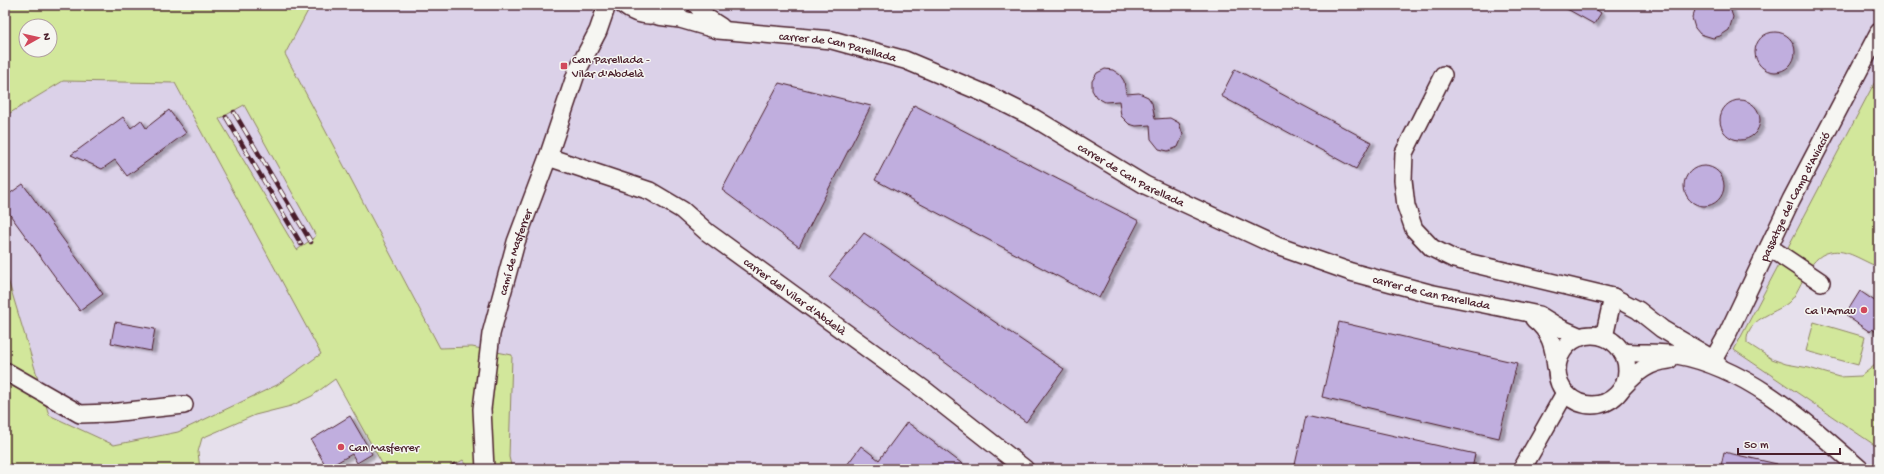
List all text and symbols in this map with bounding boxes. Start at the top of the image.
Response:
north arrow [18,18,58,58]
street label: carrer de Can Parellada [778,30,898,66]
text: N [39,32,52,41]
place label: Can Parellada - Vilar d'Abdelà [571,54,650,82]
marker: Can Parellada - Vilar d'Abdelà [559,61,569,71]
street label: passatge del Camp d'Aviació [1758,130,1834,265]
street label: carrer de Can Parellada [1074,141,1186,211]
street label: camí de Masferrer [497,206,537,297]
street label: carrer del Vilar d'Abdelà [740,256,848,340]
street label: carrer de Can Parellada [1371,273,1491,314]
place label: Ca l'Arnau [1805,305,1856,319]
marker: Ca l'Arnau [1859,305,1869,315]
scale bar [1738,430,1840,456]
text: 50 m [1744,439,1769,453]
marker: Can Masferrer [336,442,346,452]
place label: Can Masferrer [349,442,421,456]

